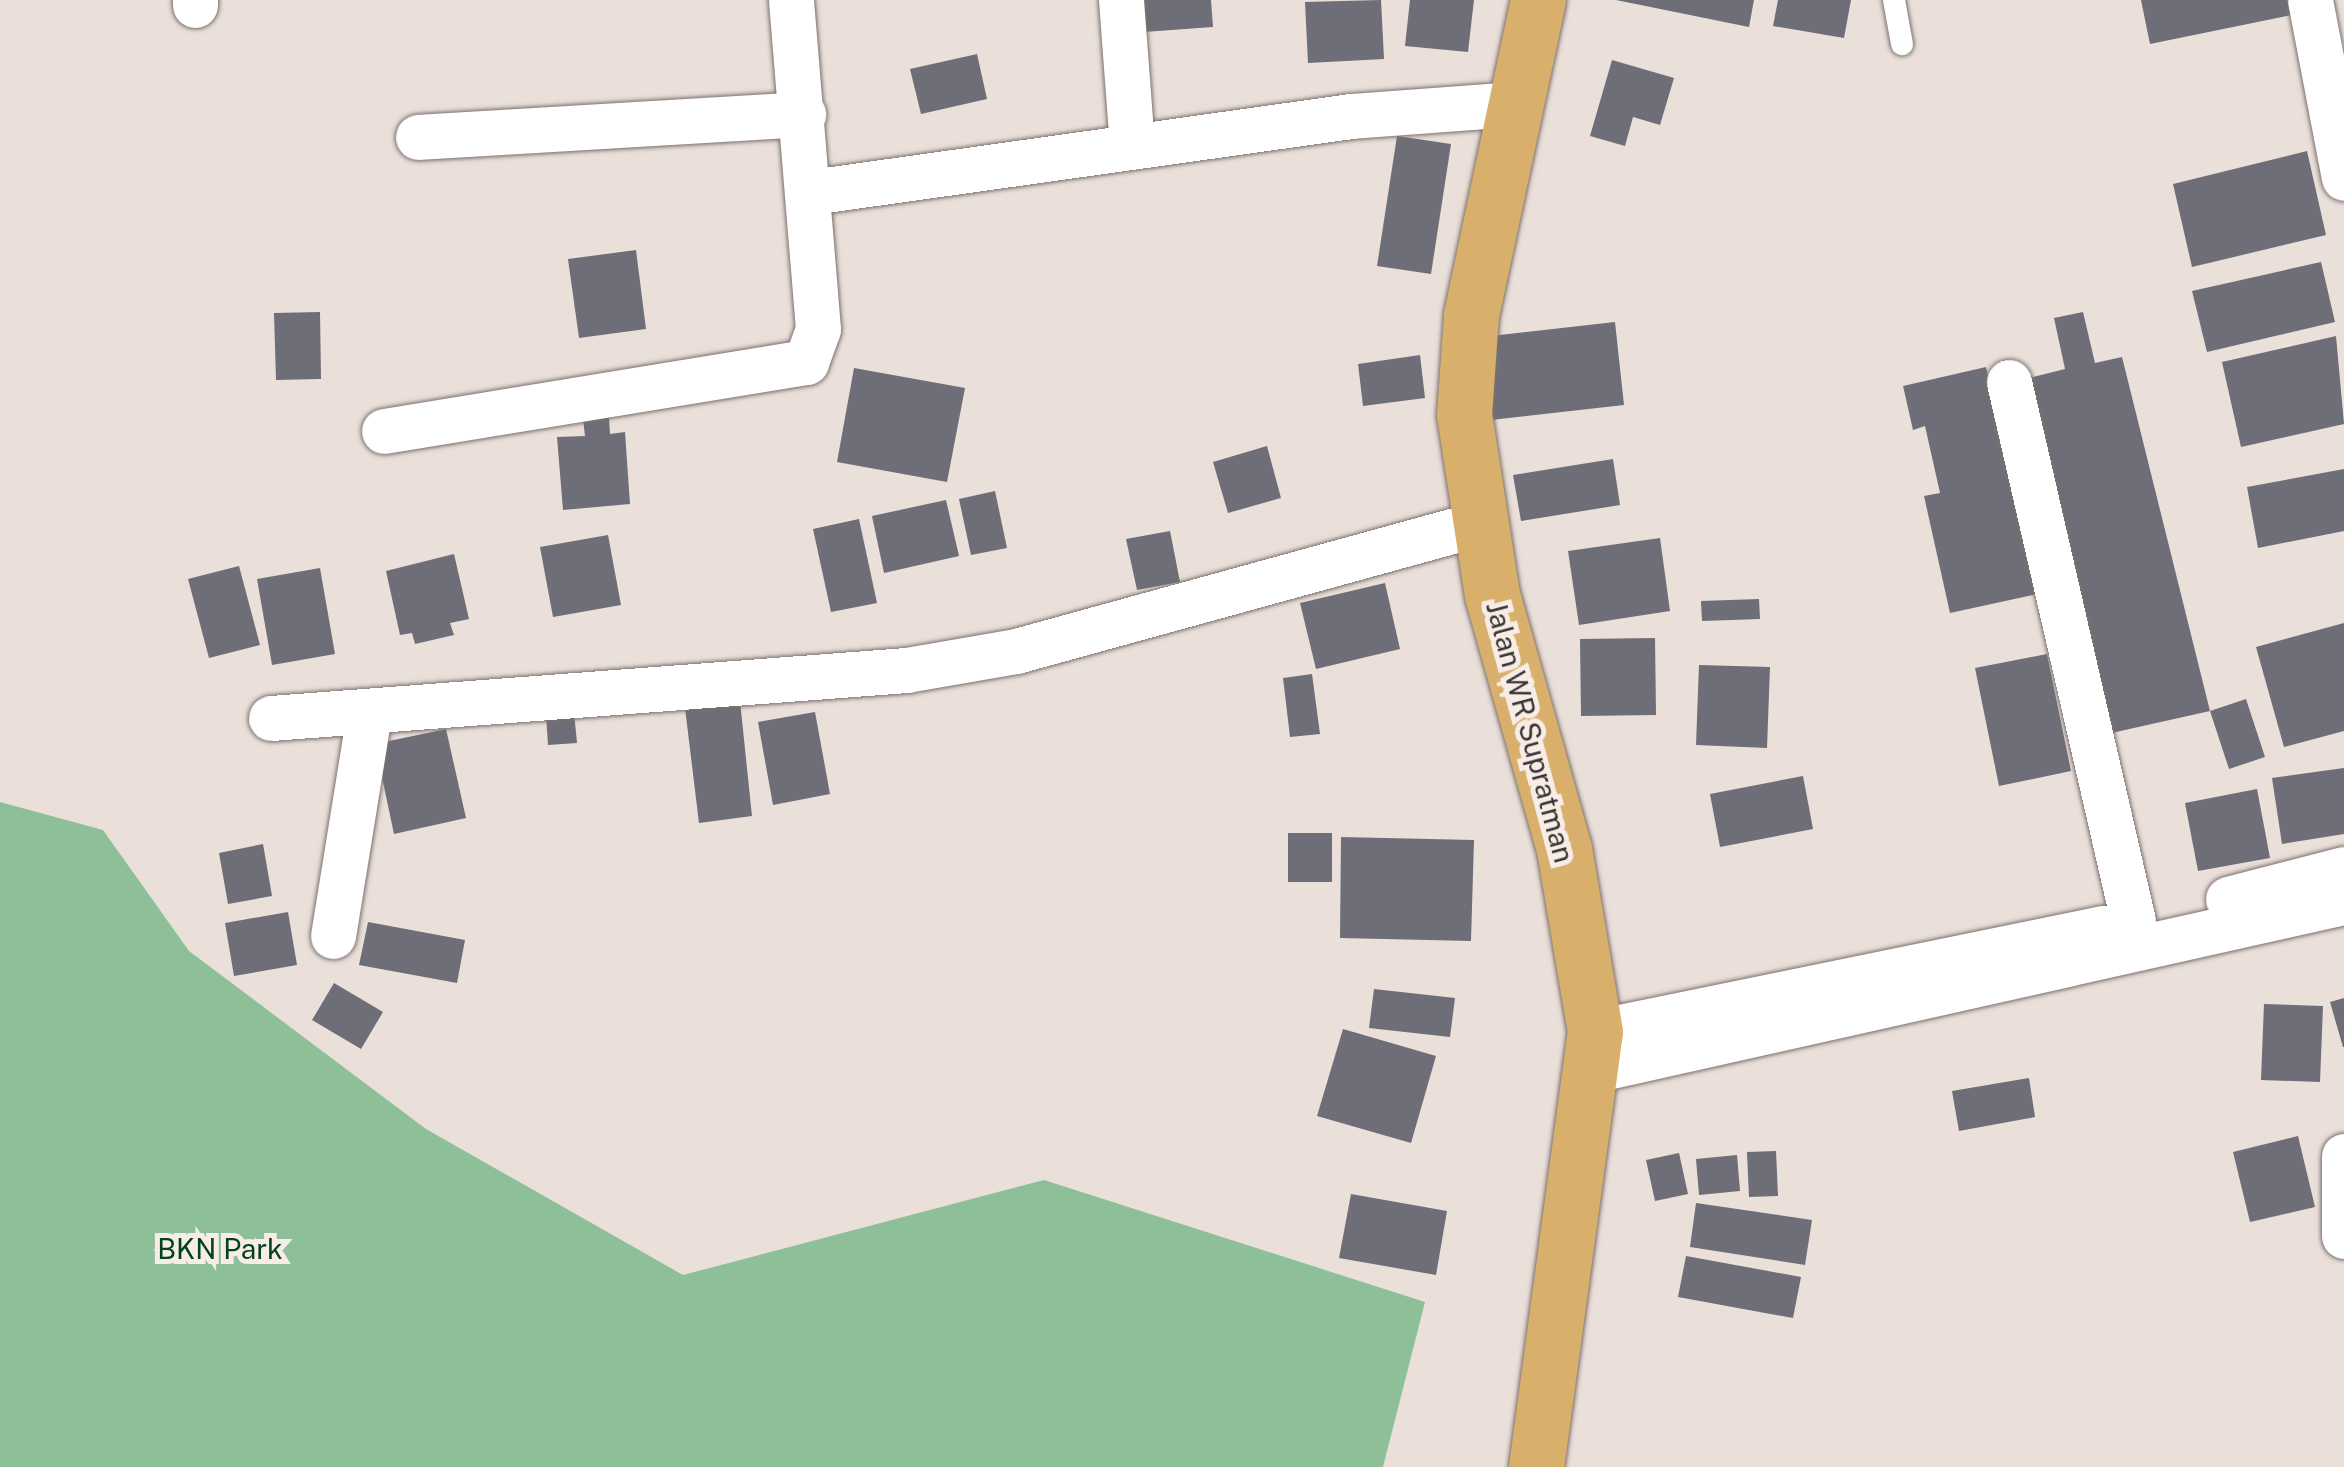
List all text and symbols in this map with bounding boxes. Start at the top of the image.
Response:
street label: Jalan WR Supratman [1479,597,1581,867]
park label: BKN Park [157,1232,283,1266]

